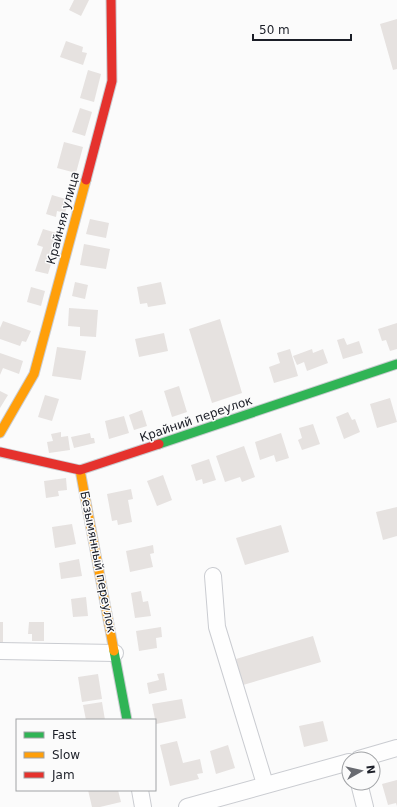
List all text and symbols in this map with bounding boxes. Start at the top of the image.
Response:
scale bar [253,16,351,42]
text: 50 m [259,23,290,37]
street label: Крайняя улица [44,170,82,266]
street label: Крайний переулок [138,393,254,445]
street label: Безымянный переулок [77,490,119,634]
legend [16,719,156,791]
text: Fast [52,728,76,742]
text: Slow [52,748,80,762]
north arrow [341,751,381,791]
text: N [363,764,377,775]
text: Jam [51,768,75,782]

